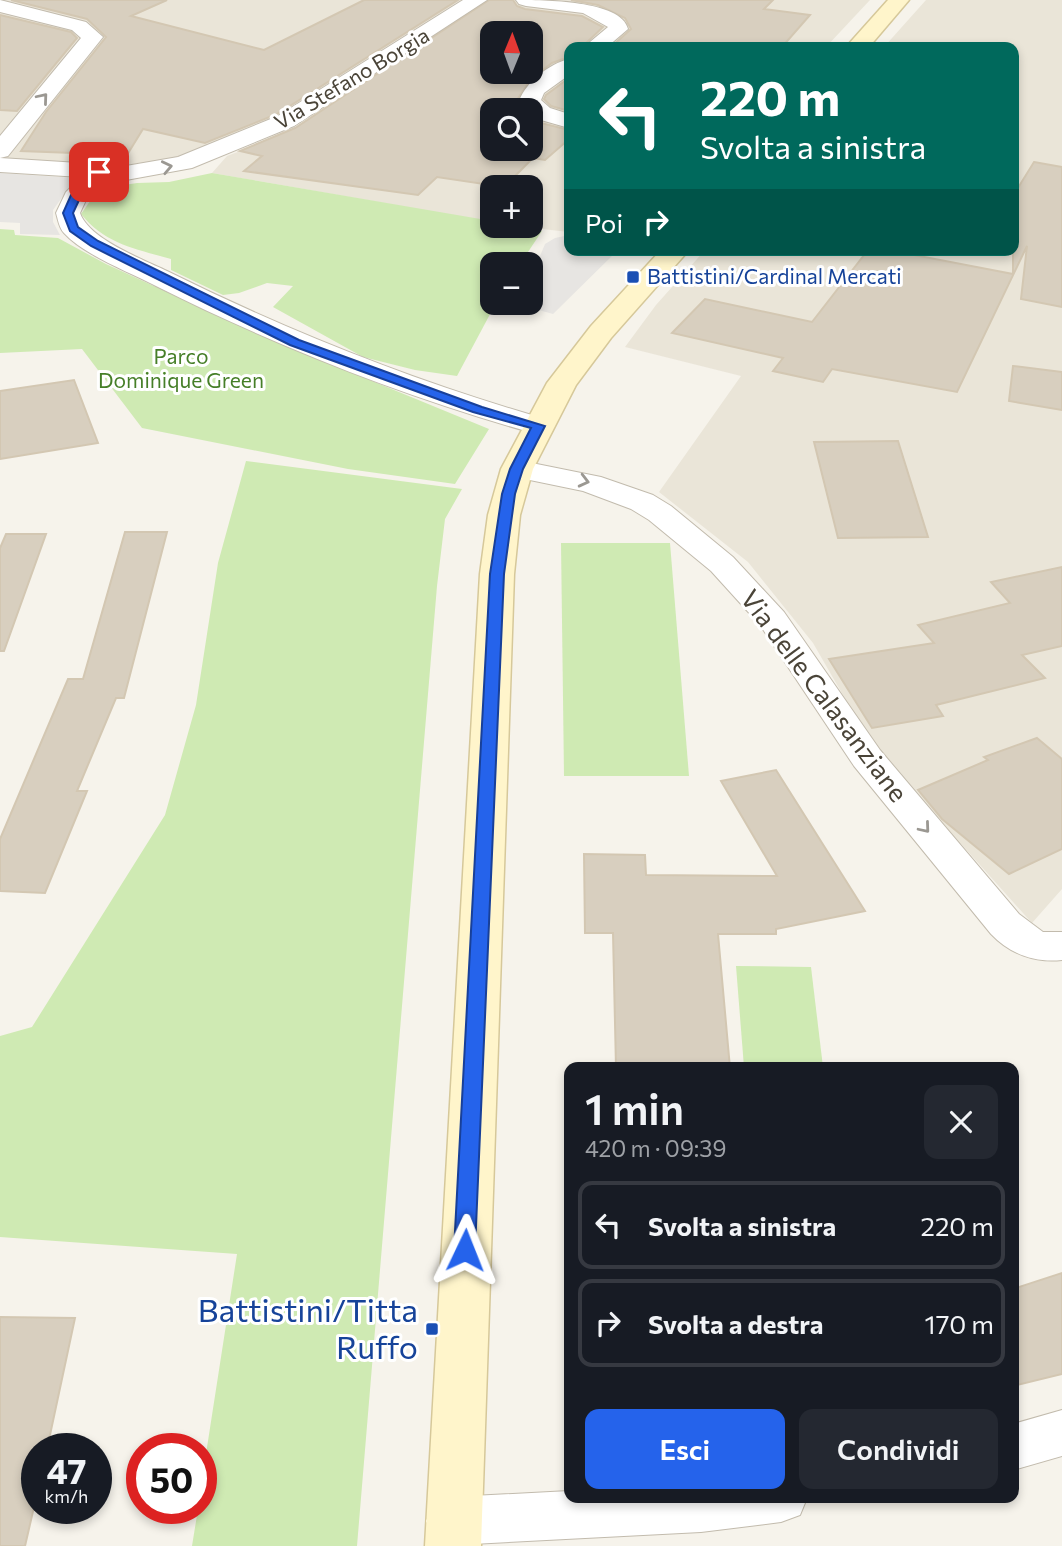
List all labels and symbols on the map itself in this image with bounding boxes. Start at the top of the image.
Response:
north arrow [480,21,542,84]
street label: Via Stefano Borgia [269,22,433,134]
one-way arrow [35,94,48,106]
pin [69,142,129,202]
one-way arrow [161,161,173,176]
place label: Battistini/Cardinal Mercati [647,263,902,288]
marker: Battistini/Cardinal Mercati [625,269,641,285]
park label: Parco Dominique Green [98,343,264,392]
one-way arrow [578,473,590,487]
street label: Via delle Calasanziane [735,583,915,807]
one-way arrow [917,820,929,833]
position arrow [428,1213,502,1287]
place label: Battistini/Titta Ruffo [198,1289,418,1366]
marker: Battistini/Titta Ruffo [424,1321,440,1337]
speed limit sign: 50 [126,1433,217,1524]

